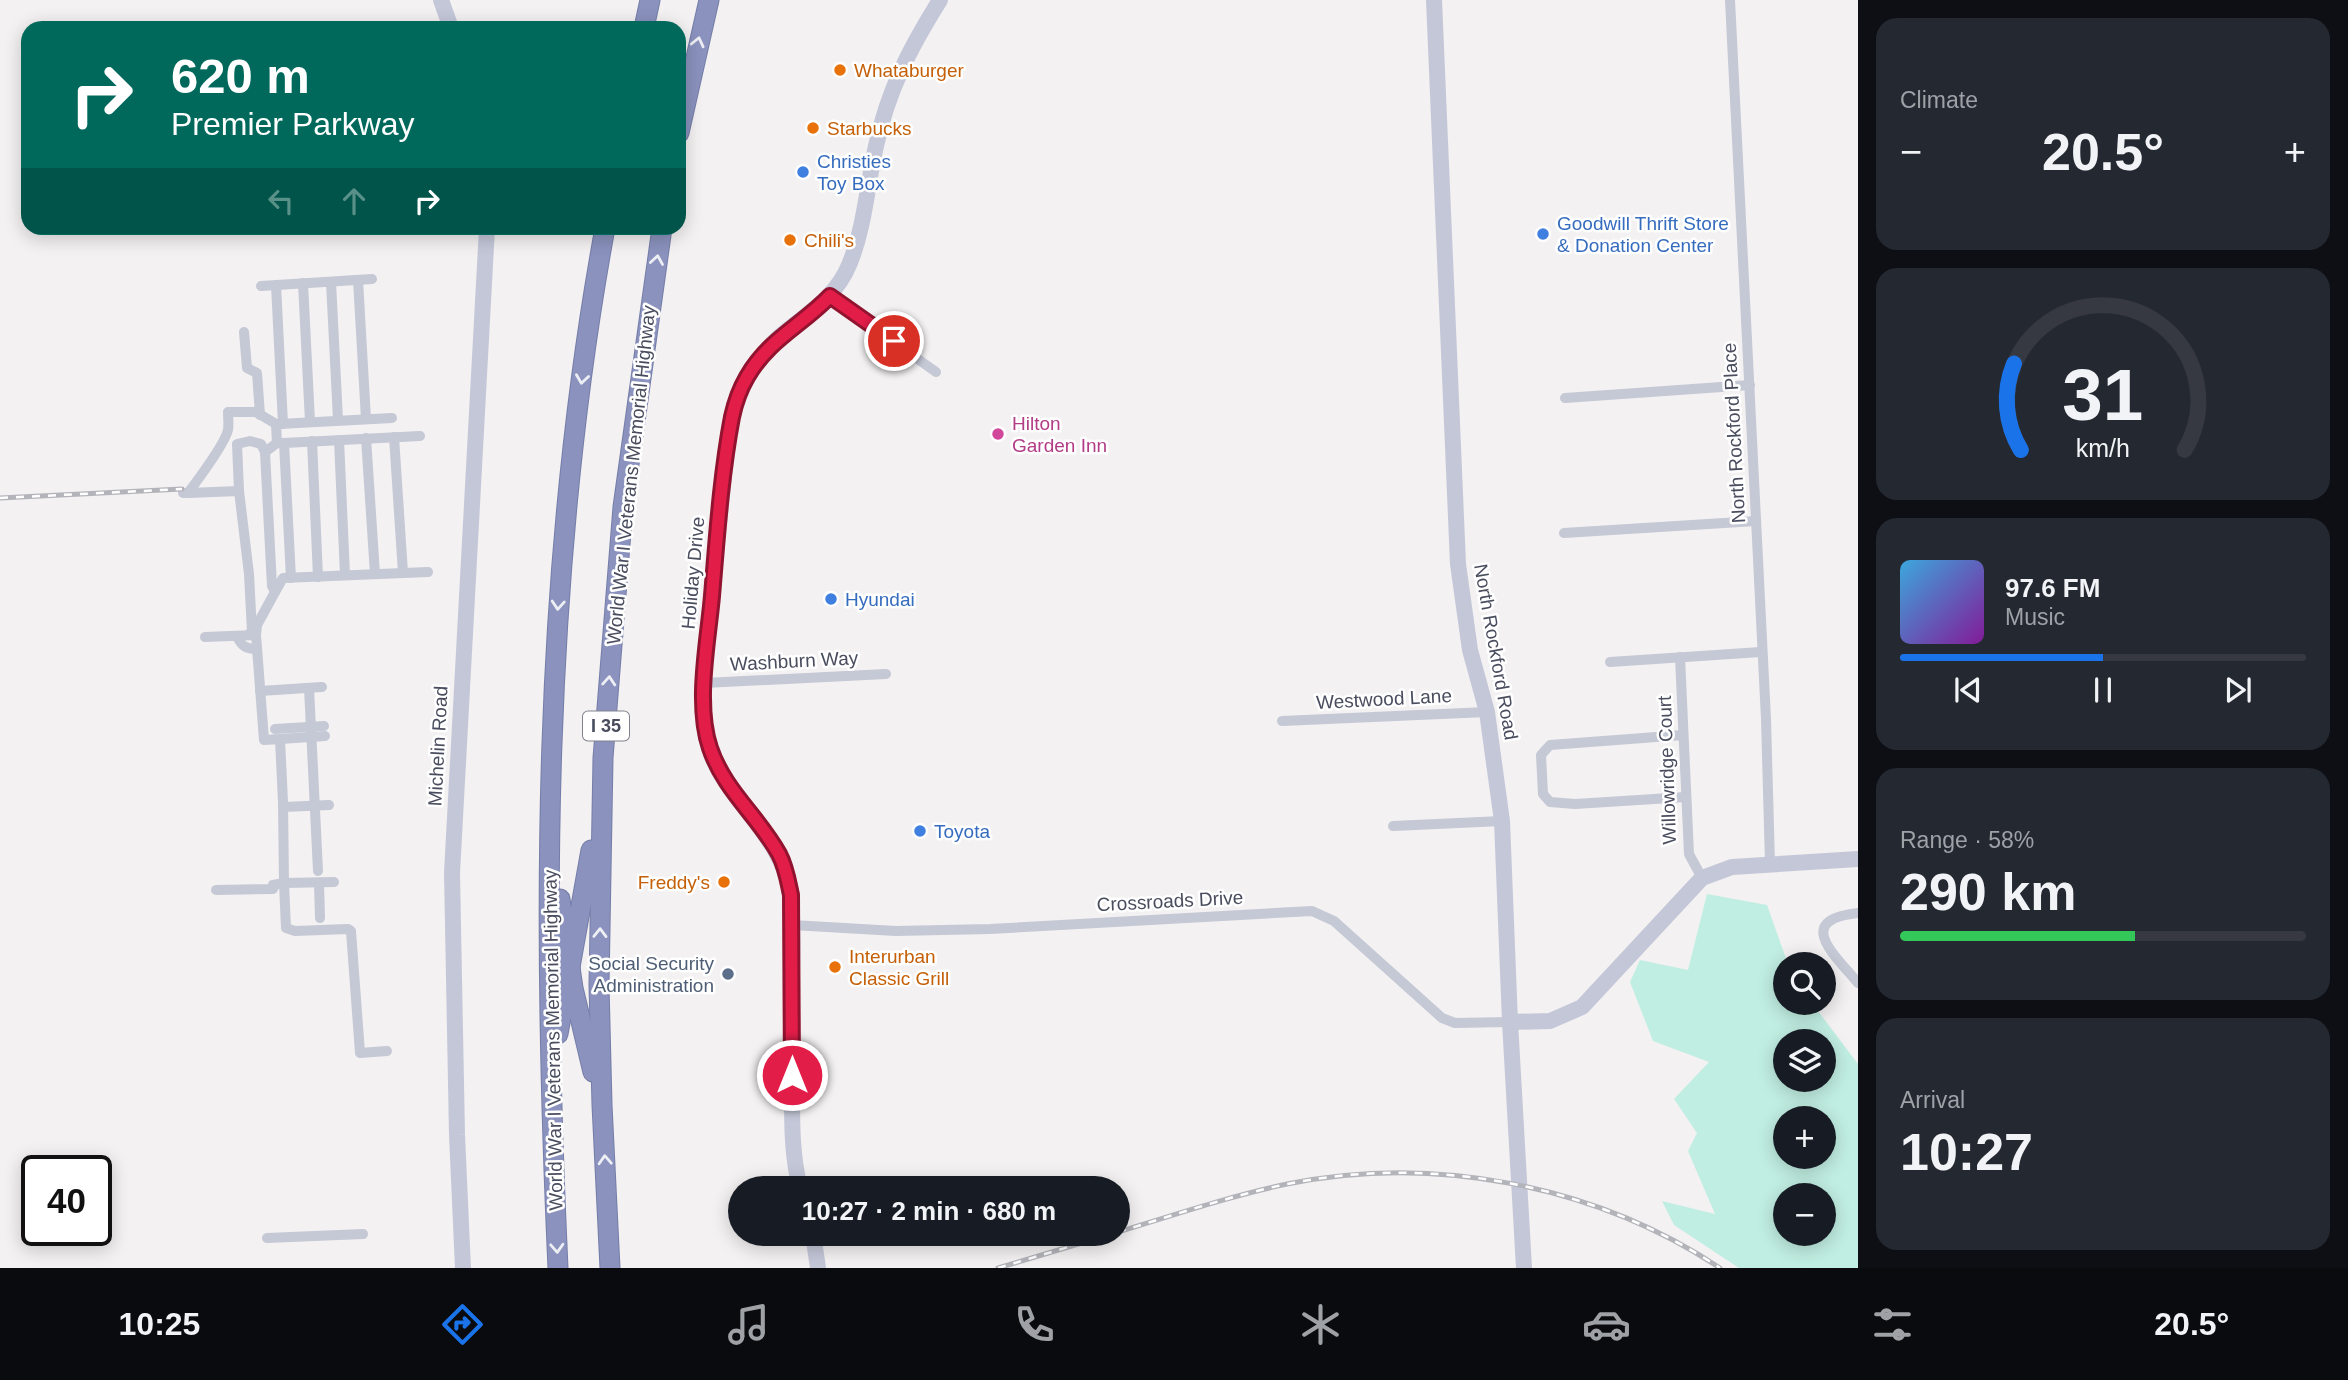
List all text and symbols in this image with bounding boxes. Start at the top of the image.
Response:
one-way arrow [690,36,704,48]
icon: right [56,49,147,140]
text: 620 m [171,49,310,103]
place label: Whataburger [854,60,965,81]
marker: Whataburger [832,62,848,78]
text: Climate [1900,87,1978,113]
text: Premier Parkway [171,106,415,142]
place label: Starbucks [827,118,911,139]
marker: Starbucks [805,120,821,136]
text: 20.5° [2042,123,2164,181]
text: − [1900,131,1922,173]
text: + [2284,131,2306,173]
place label: Christies Toy Box [817,151,891,194]
marker: Christies Toy Box [795,164,811,180]
icon: left [262,182,300,220]
icon: ahead [335,182,373,220]
icon: right [408,182,446,220]
place label: Goodwill Thrift Store & Donation Center [1557,213,1729,256]
marker: Goodwill Thrift Store & Donation Center [1535,226,1551,242]
place label: Chili's [804,230,854,251]
marker: Chili's [782,232,798,248]
one-way arrow [649,255,664,266]
street label: World War I Veterans Memorial Highway [603,304,659,646]
pin [864,311,924,371]
icon: arrive [875,322,913,360]
street label: North Rockford Place [1719,342,1749,524]
text: 31 [2063,354,2143,435]
one-way arrow [575,373,590,384]
place label: Hilton Garden Inn [1012,413,1107,456]
marker: Hilton Garden Inn [990,426,1006,442]
text: km/h [2076,434,2130,462]
street label: Holiday Drive [678,516,708,630]
street label: North Rockford Road [1470,562,1522,742]
text: 97.6 FM [2005,573,2100,603]
place label: Hyundai [845,589,915,610]
marker: Hyundai [823,591,839,607]
one-way arrow [551,599,566,610]
text: Music [2005,604,2065,630]
street label: Washburn Way [729,647,859,675]
icon: previous [1949,671,1987,709]
icon: pause [2084,671,2122,709]
icon: next [2219,671,2257,709]
one-way arrow [601,675,616,686]
street label: Michelin Road [424,685,452,807]
street label: Westwood Lane [1316,685,1452,713]
street label: Willowridge Court [1654,695,1680,845]
road number: I 35 [583,712,629,740]
place label: Toyota [934,821,990,842]
marker: Toyota [912,823,928,839]
text: Range · 58% [1900,827,2034,853]
text: 290 km [1900,863,2076,921]
street label: World War I Veterans Memorial Highway [540,869,566,1211]
place label: Freddy's [638,872,710,893]
marker: Freddy's [716,874,732,890]
street label: Crossroads Drive [1096,887,1244,915]
one-way arrow [592,927,608,938]
place label: Interurban Classic Grill [849,946,949,989]
map controls [1773,952,1836,1246]
button: search [1773,952,1836,1015]
place label: Social Security Administration [588,953,714,996]
marker: Interurban Classic Grill [827,959,843,975]
marker: Social Security Administration [720,966,736,982]
button: layers [1773,1029,1836,1092]
position arrow [755,1038,829,1112]
text: Arrival [1900,1087,1965,1113]
button: + [1773,1106,1836,1169]
text: 10:27 [1900,1123,2033,1181]
one-way arrow [597,1154,612,1165]
speed limit sign: 40 [21,1155,112,1246]
button: − [1773,1183,1836,1246]
text: 10:27 · 2 min · 680 m [802,1196,1056,1226]
one-way arrow [549,1243,564,1254]
icon: directions [438,1300,487,1349]
icon: music [724,1300,773,1349]
icon: phone [1010,1300,1059,1349]
icon: climate [1296,1300,1345,1349]
icon: car [1582,1300,1631,1349]
icon: filters [1868,1300,1917,1349]
text: 10:25 [119,1306,200,1342]
text: 20.5° [2154,1306,2229,1342]

